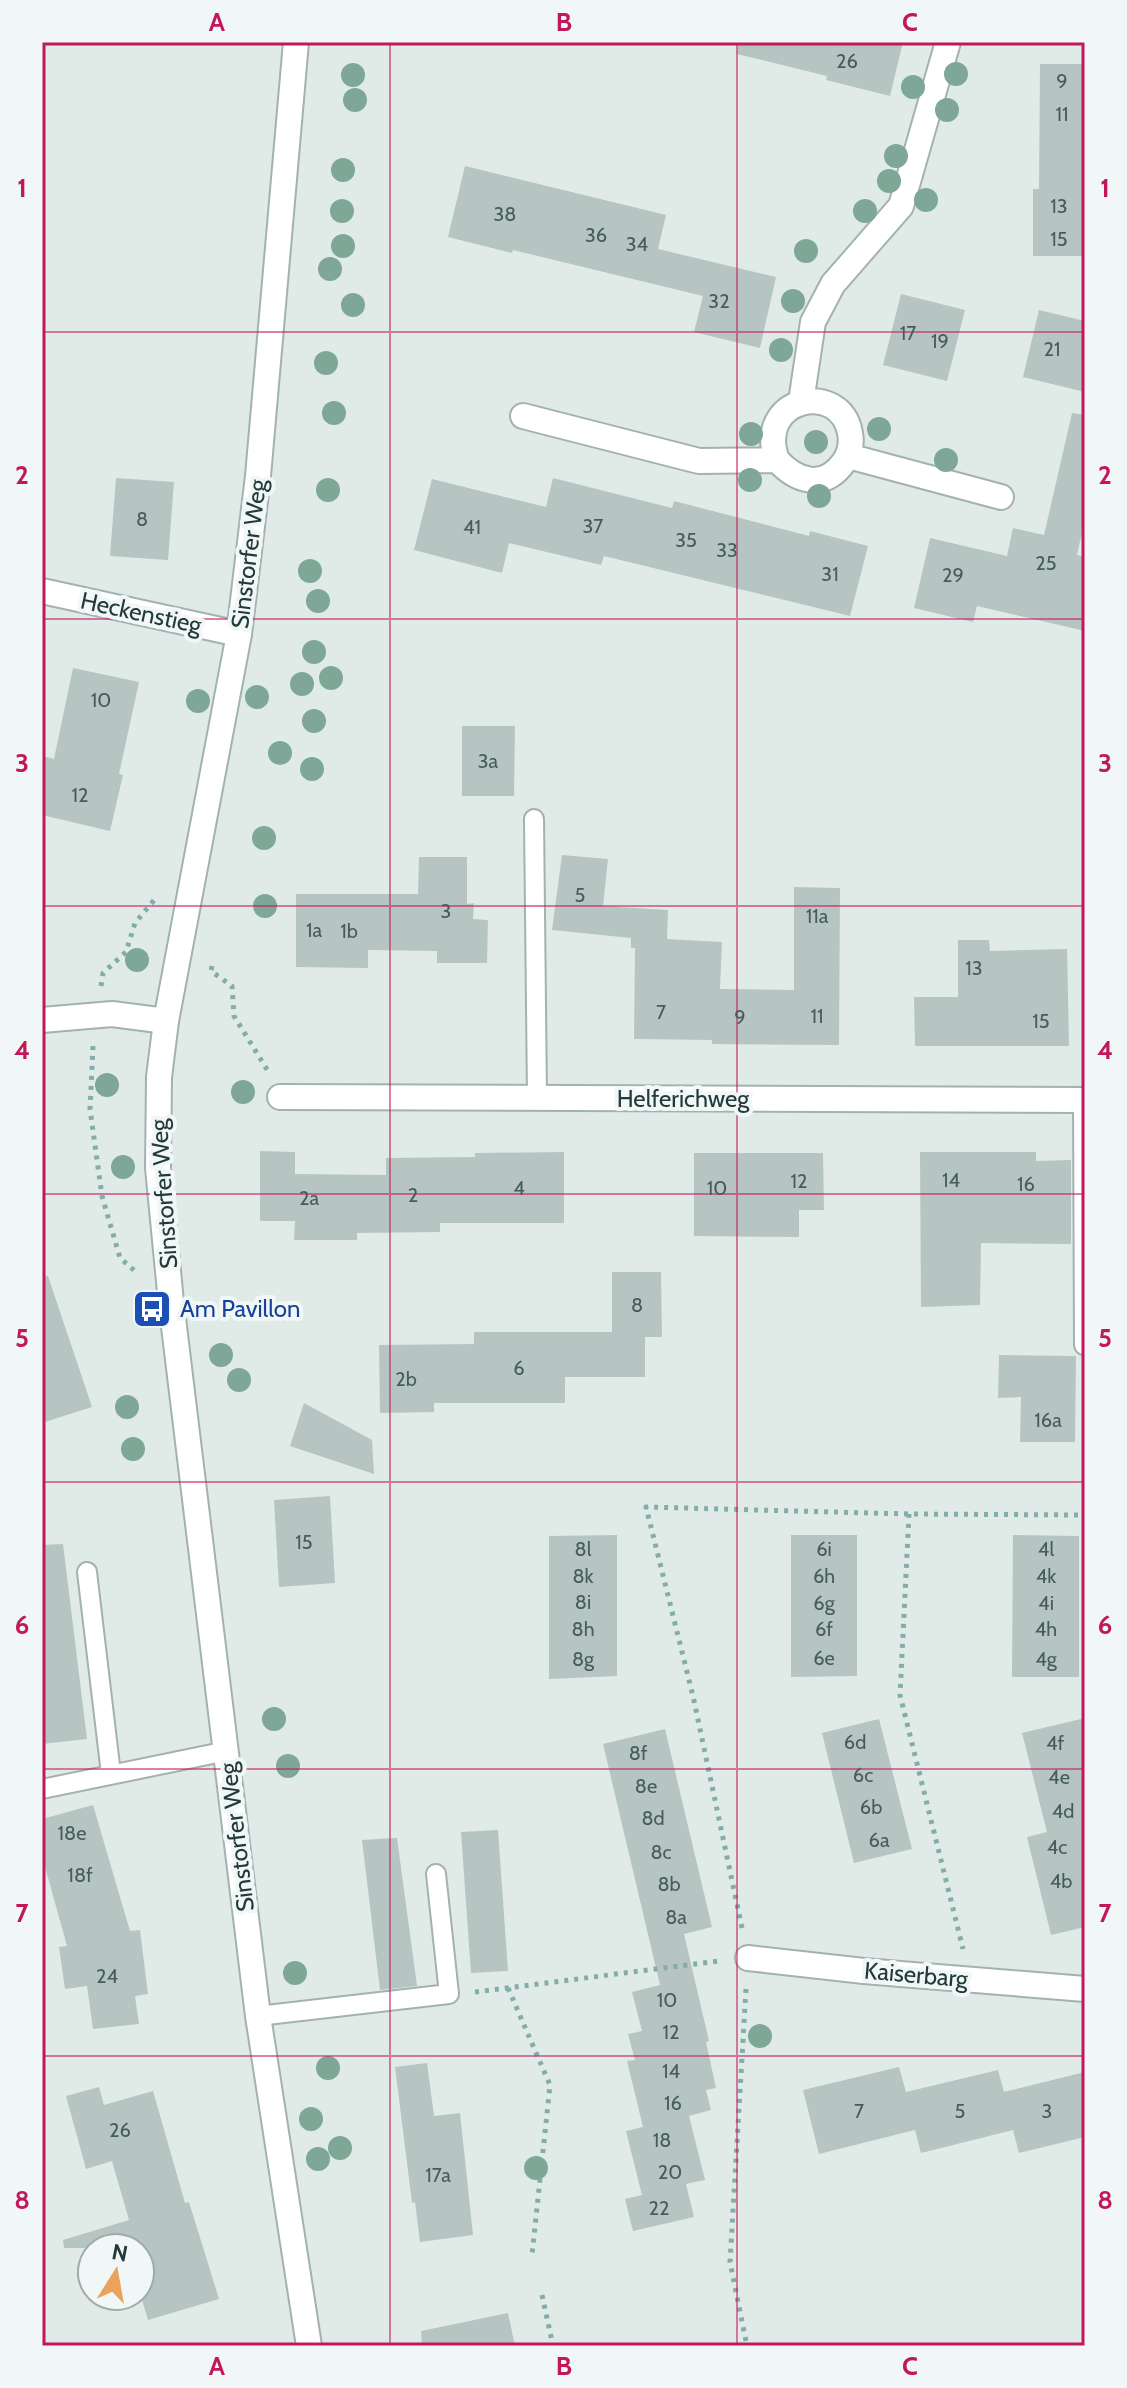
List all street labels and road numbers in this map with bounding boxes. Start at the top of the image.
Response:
street label: Sinstorfer Weg [225,477,272,630]
street label: Heckenstieg [78,586,205,640]
street label: Helferichweg [617,1084,750,1113]
street label: Sinstorfer Weg [144,1117,183,1270]
street label: Sinstorfer Weg [213,1760,260,1913]
street label: Kaiserbarg [863,1956,970,1994]

